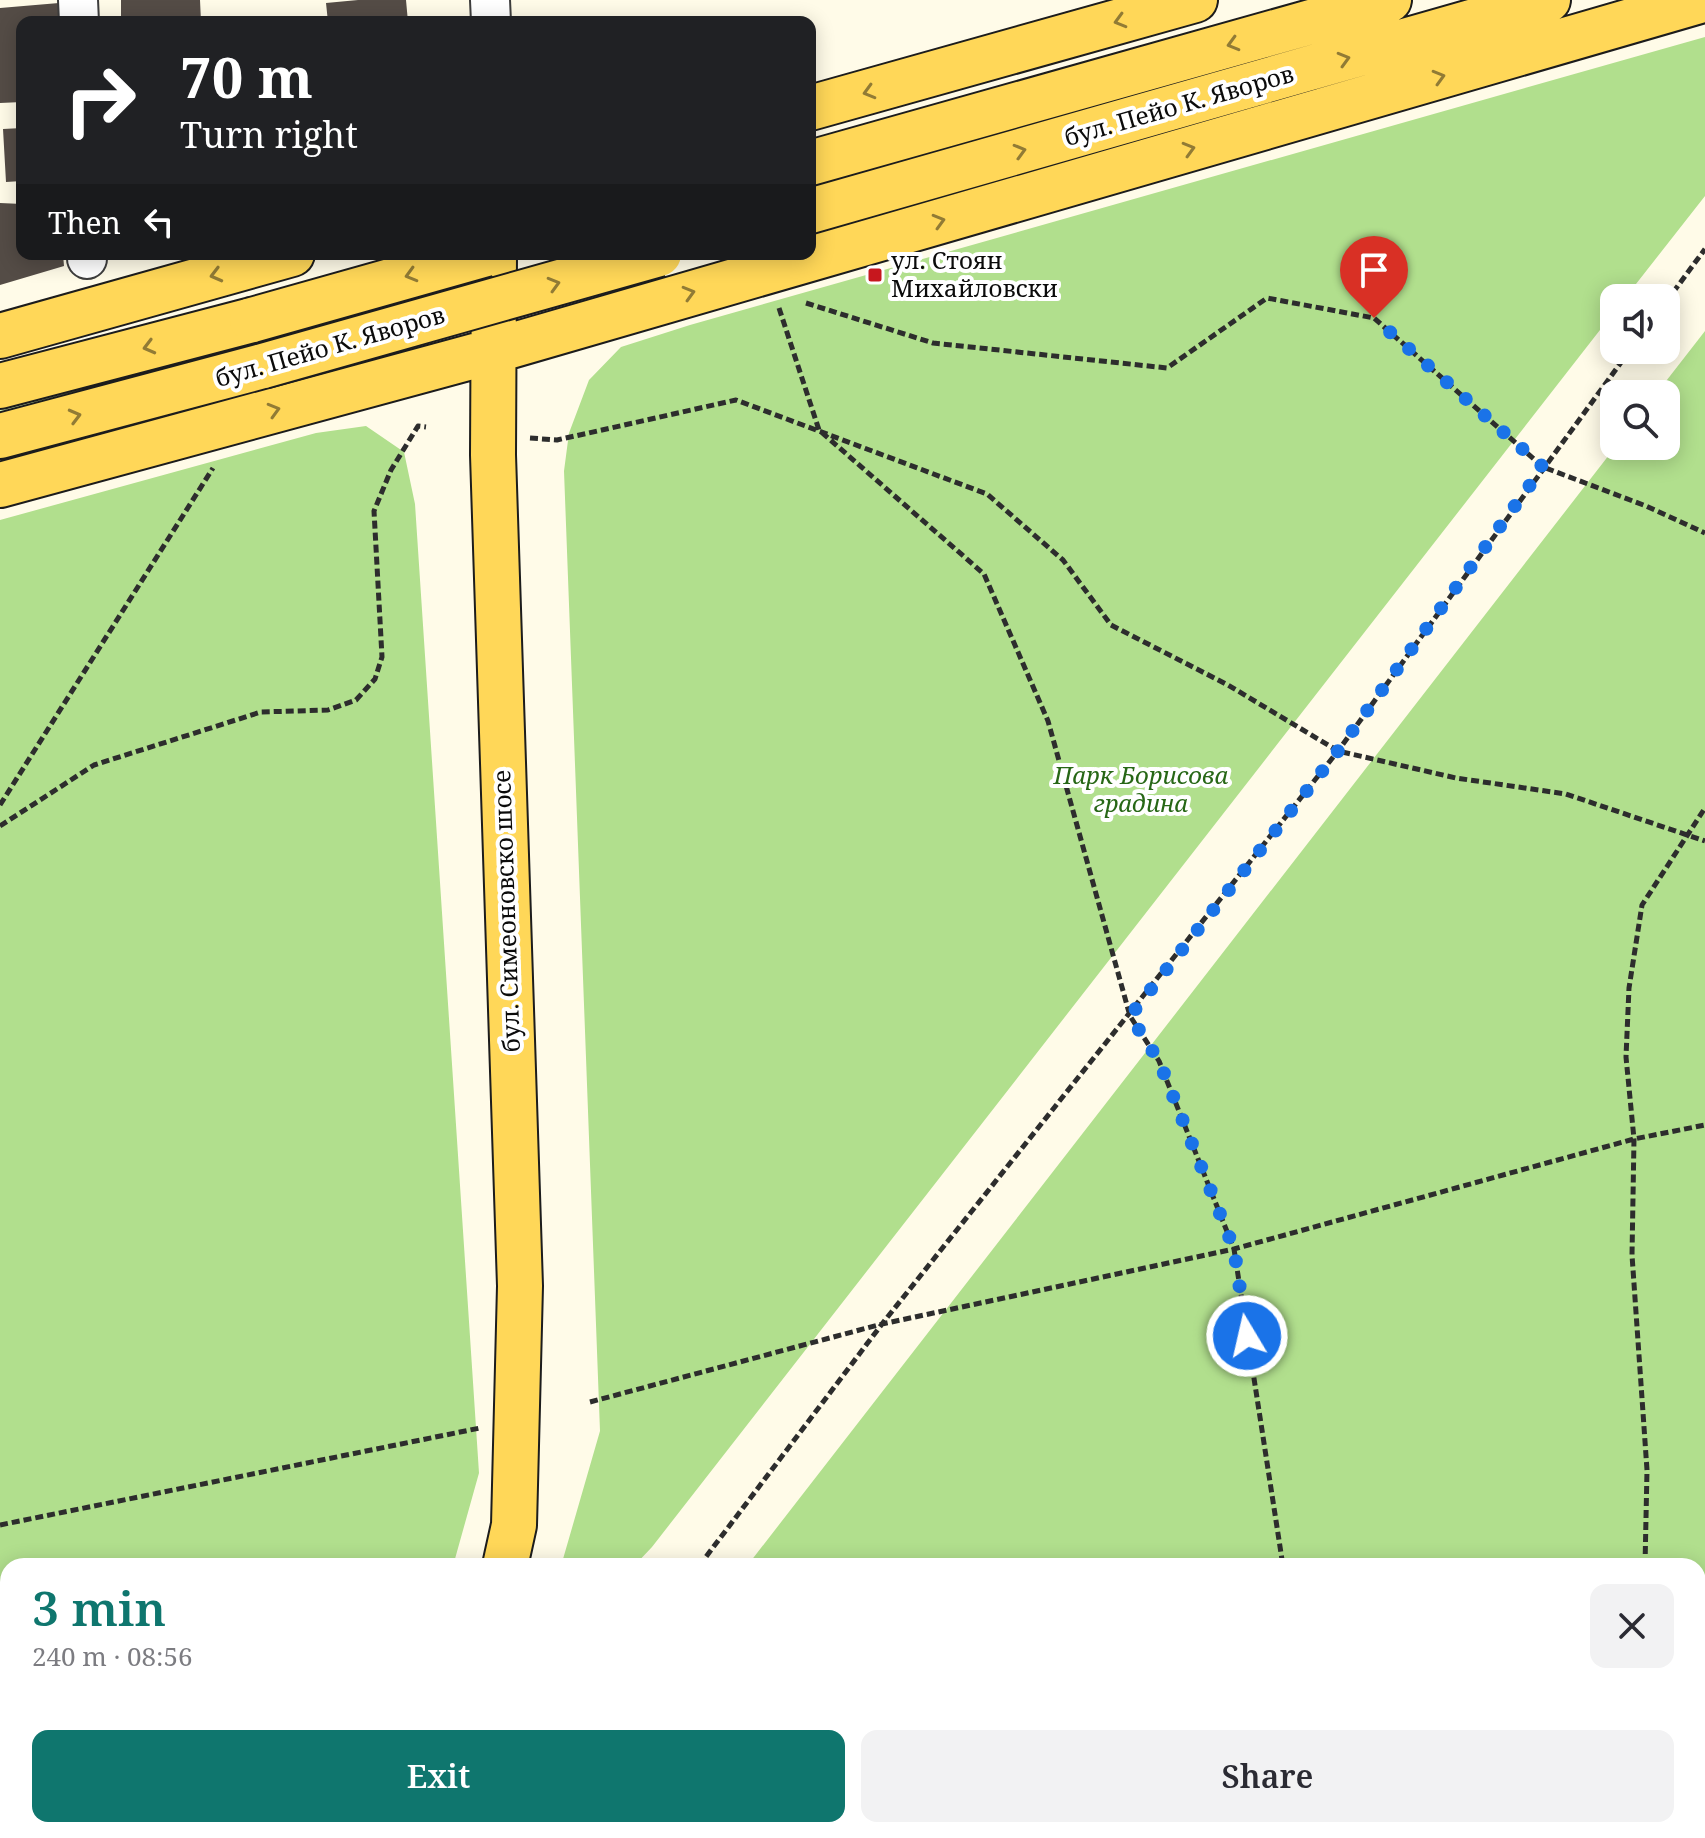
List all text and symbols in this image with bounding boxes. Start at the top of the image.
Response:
one-way arrow [1113,12,1127,28]
one-way arrow [1227,35,1241,51]
text: 70 m [180,38,313,114]
icon: right [48,48,152,152]
one-way arrow [1337,51,1351,68]
street label: бул. Пейо К. Яворов [1060,56,1297,153]
one-way arrow [1431,70,1445,86]
one-way arrow [863,83,877,99]
text: Turn right [180,110,358,159]
one-way arrow [1181,142,1195,158]
one-way arrow [1012,144,1026,161]
icon: left [137,200,181,244]
text: Then [48,202,121,243]
one-way arrow [932,214,946,230]
pin [1340,236,1408,318]
place label: ул. Стоян Михайловски [891,243,1058,304]
icon: arrive [1352,248,1396,292]
one-way arrow [210,266,224,282]
one-way arrow [404,266,418,282]
marker: ул. Стоян Михайловски [866,266,884,284]
one-way arrow [546,277,560,293]
map controls [1600,284,1680,460]
button: sound [1600,284,1680,364]
one-way arrow [682,286,696,302]
street label: бул. Пейо К. Яворов [211,297,448,394]
one-way arrow [143,337,157,354]
button: search [1600,380,1680,460]
one-way arrow [266,403,280,419]
one-way arrow [68,409,82,426]
park label: Парк Борисова градина [1053,758,1229,819]
street label: бул. Симеоновско шосе [484,769,527,1053]
position arrow [1205,1294,1289,1378]
text: 3 min [32,1575,166,1640]
button: close [1590,1584,1674,1668]
text: 240 m · 08:56 [32,1638,193,1674]
button: Exit [32,1730,845,1822]
button: Share [861,1730,1674,1822]

